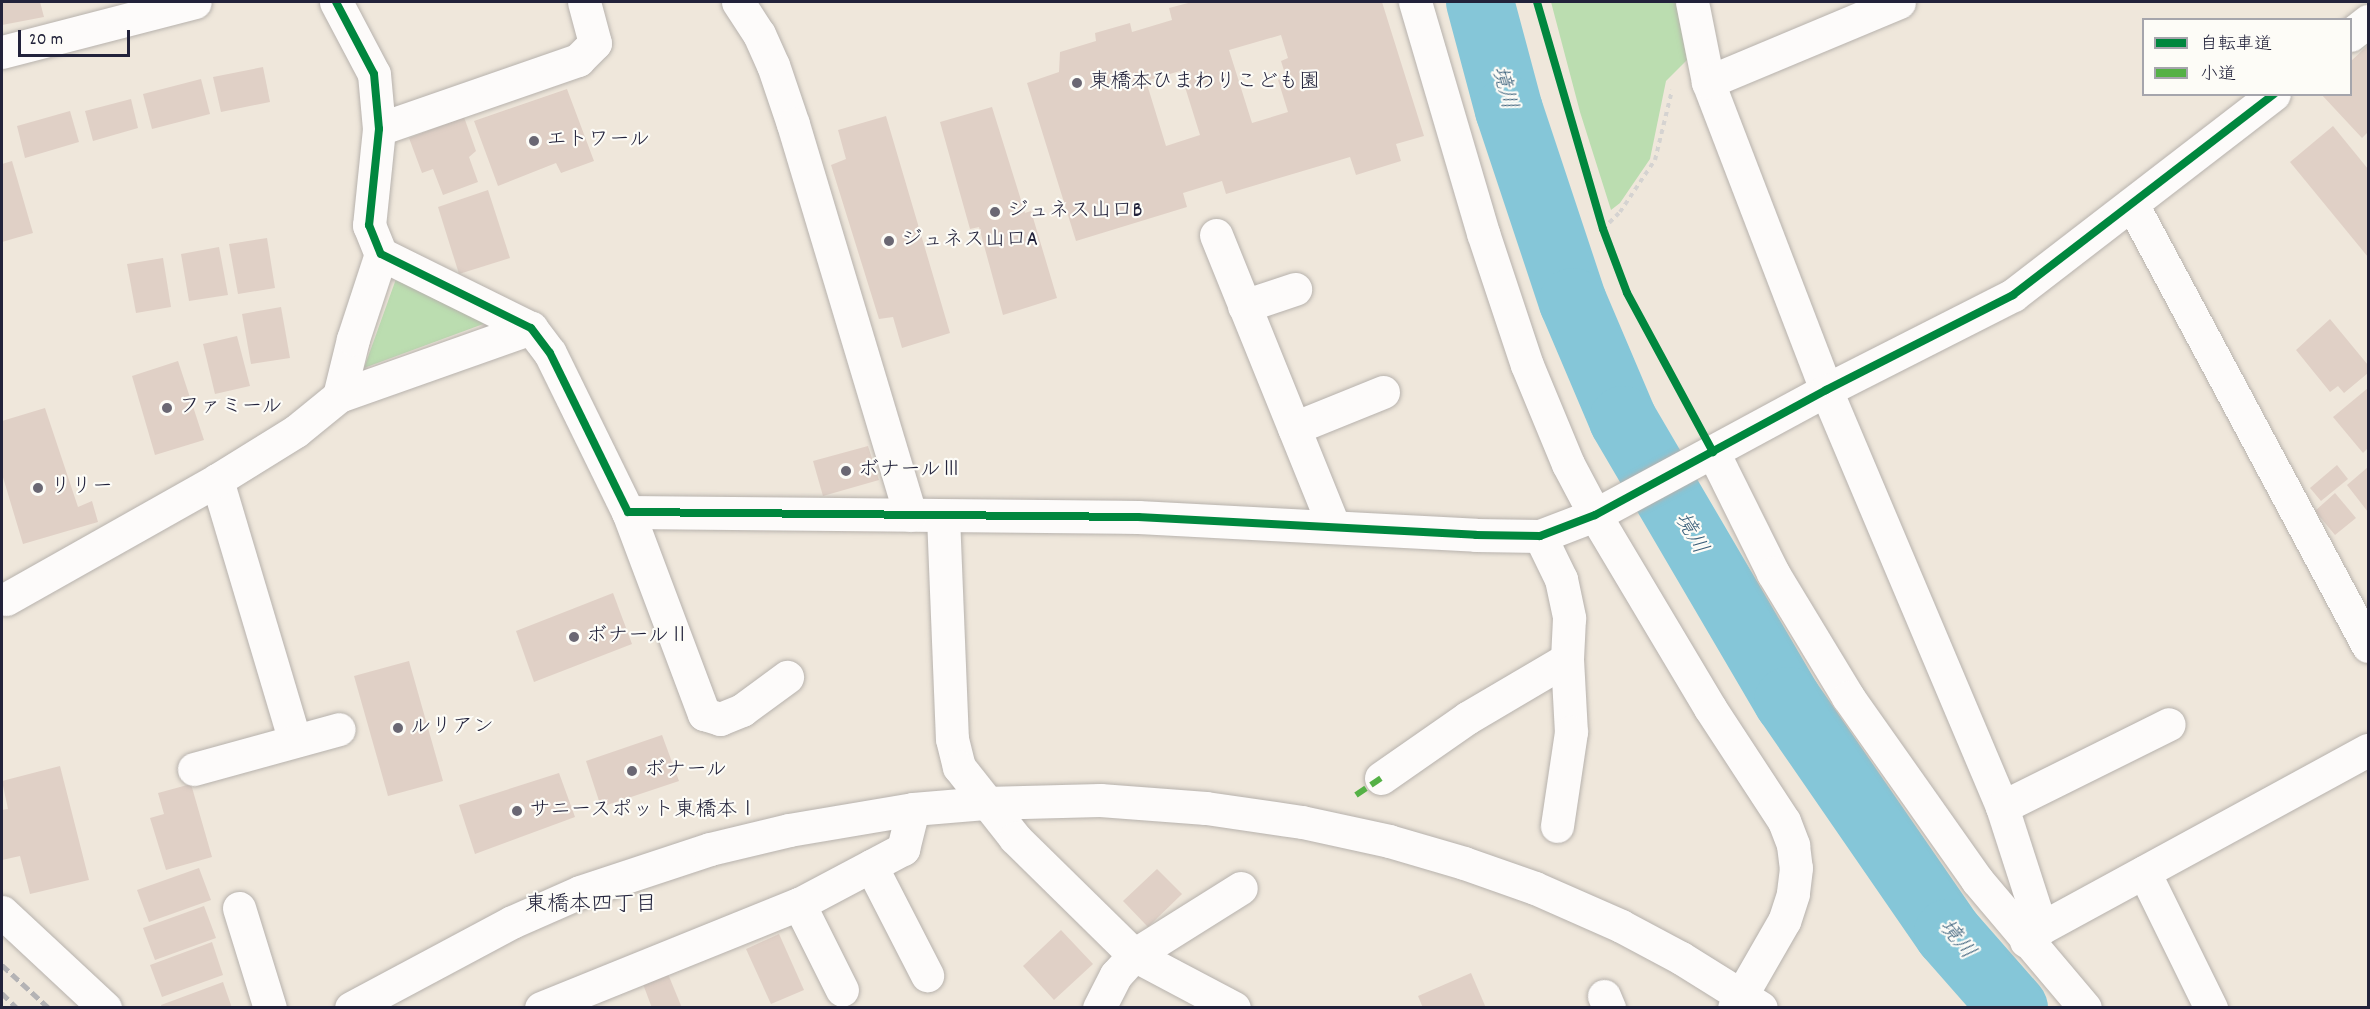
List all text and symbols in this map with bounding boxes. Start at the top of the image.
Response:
scale bar [21,18,134,56]
legend [2142,18,2352,96]
text: 20 m [29,28,63,53]
text: 自転車道 [2200,33,2272,58]
water label: 境川 [1485,63,1521,113]
text: 小道 [2200,63,2236,88]
place label: 東橋本ひまわりこども園 [1089,70,1320,96]
marker: 東橋本ひまわりこども園 [1070,76,1084,90]
place label: エトワール [546,128,651,154]
marker: エトワール [527,134,541,148]
place label: ジュネス山口B [1007,199,1143,225]
marker: ジュネス山口B [988,205,1002,219]
place label: ジュネス山口A [901,228,1038,254]
marker: ジュネス山口A [882,234,896,248]
place label: ファミール [179,395,284,421]
marker: ファミール [160,401,174,415]
place label: ボナールⅢ [858,458,963,484]
marker: ボナールⅢ [839,464,853,478]
place label: リリー [50,475,113,501]
marker: リリー [31,481,45,495]
water label: 境川 [1668,508,1712,560]
place label: ボナールⅡ [586,624,691,650]
marker: ボナールⅡ [567,630,581,644]
place label: ルリアン [410,715,494,741]
marker: ルリアン [391,721,405,735]
place label: ボナール [644,758,728,784]
marker: ボナール [625,764,639,778]
place label: サニースポット東橋本Ⅰ [529,798,760,824]
marker: サニースポット東橋本Ⅰ [510,804,524,818]
district label: 東橋本四丁目 [525,893,657,919]
water label: 境川 [1932,915,1980,965]

